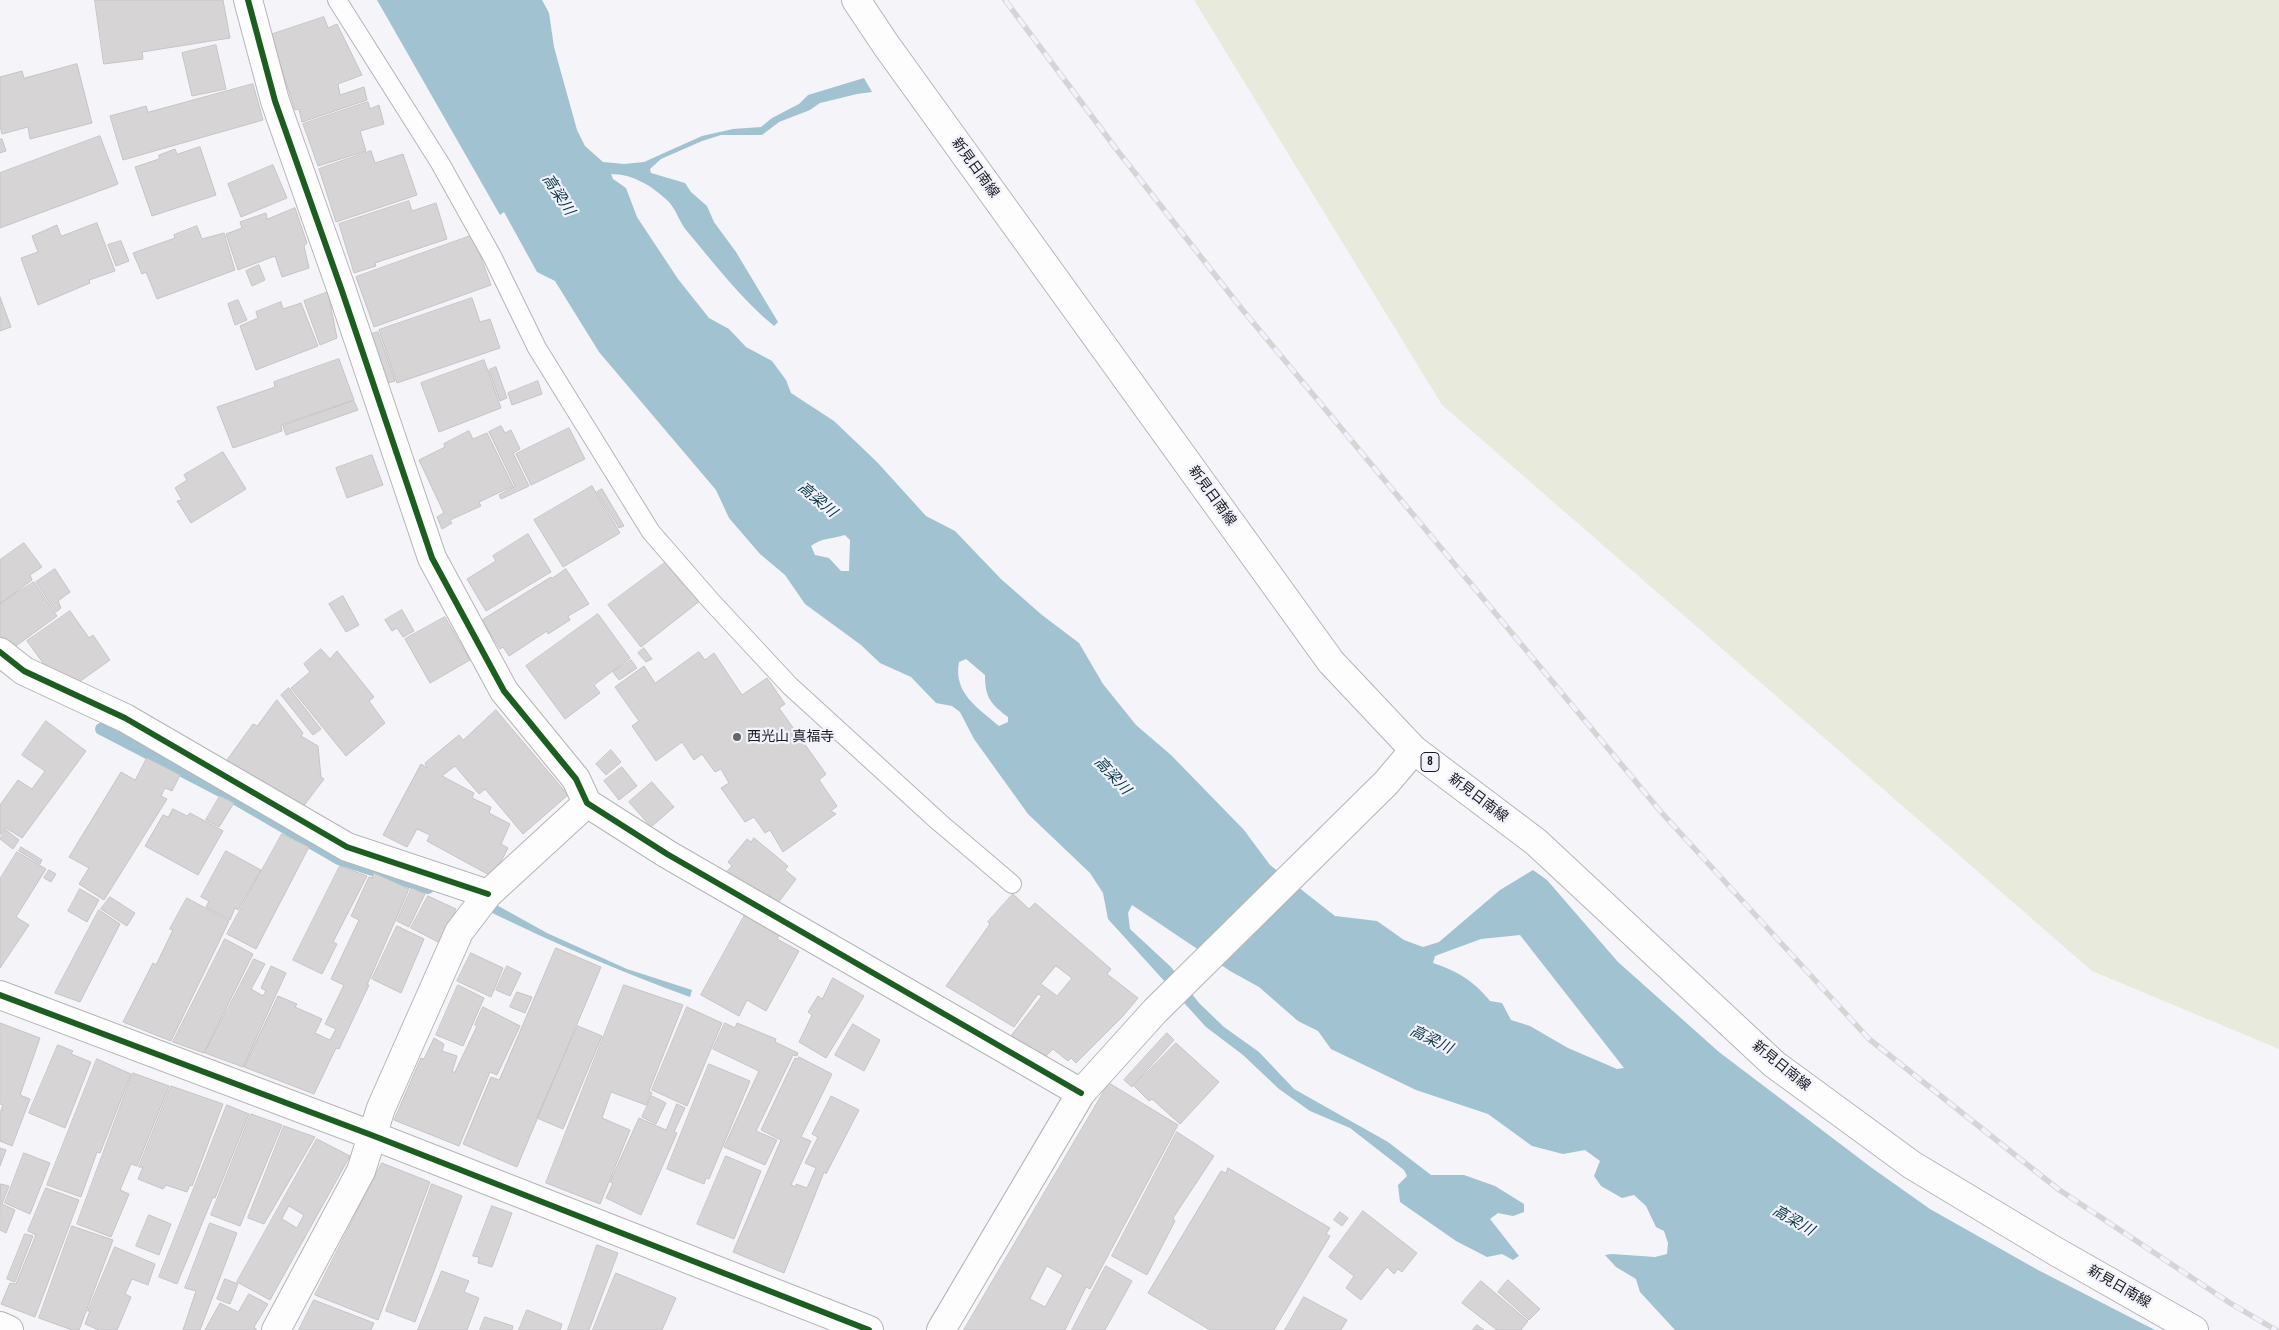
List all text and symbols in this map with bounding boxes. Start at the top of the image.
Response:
street label: 新見日南線 [948,135,1002,201]
water label: 高梁川 [538,171,578,219]
street label: 新見日南線 [1185,463,1239,529]
water label: 高梁川 [794,479,840,521]
place label: 西光山 真福寺 [747,729,834,745]
marker: 西光山 真福寺 [731,731,743,743]
road number: 8 [1421,752,1439,772]
water label: 高梁川 [1090,753,1134,799]
street label: 新見日南線 [1445,770,1511,826]
water label: 高梁川 [1407,1022,1455,1058]
street label: 新見日南線 [1749,1037,1813,1095]
water label: 高梁川 [1769,1202,1817,1240]
street label: 新見日南線 [2084,1262,2154,1312]

